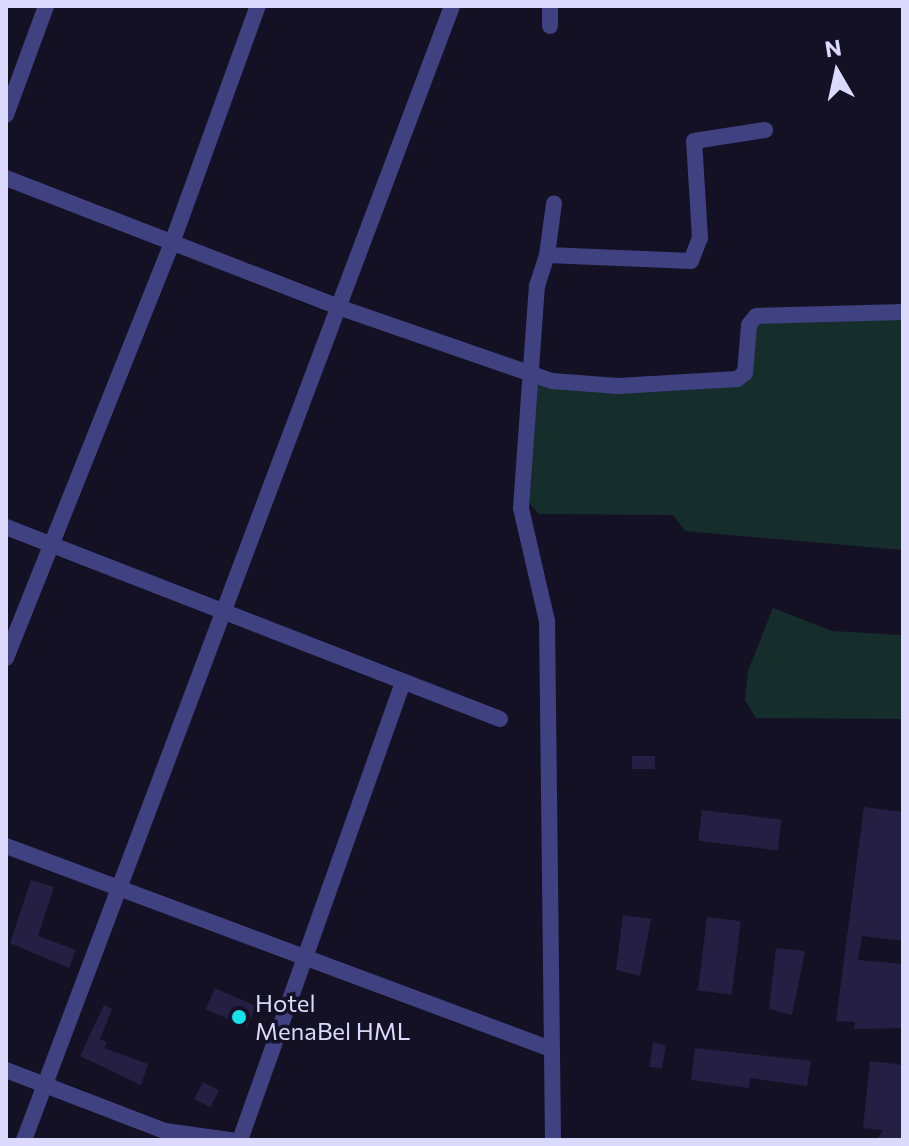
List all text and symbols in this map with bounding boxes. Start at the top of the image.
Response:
north arrow [797,32,877,112]
text: N [823,33,843,62]
place label: Hotel MenaBel HML [255,989,410,1045]
marker: Hotel MenaBel HML [230,1008,248,1026]

